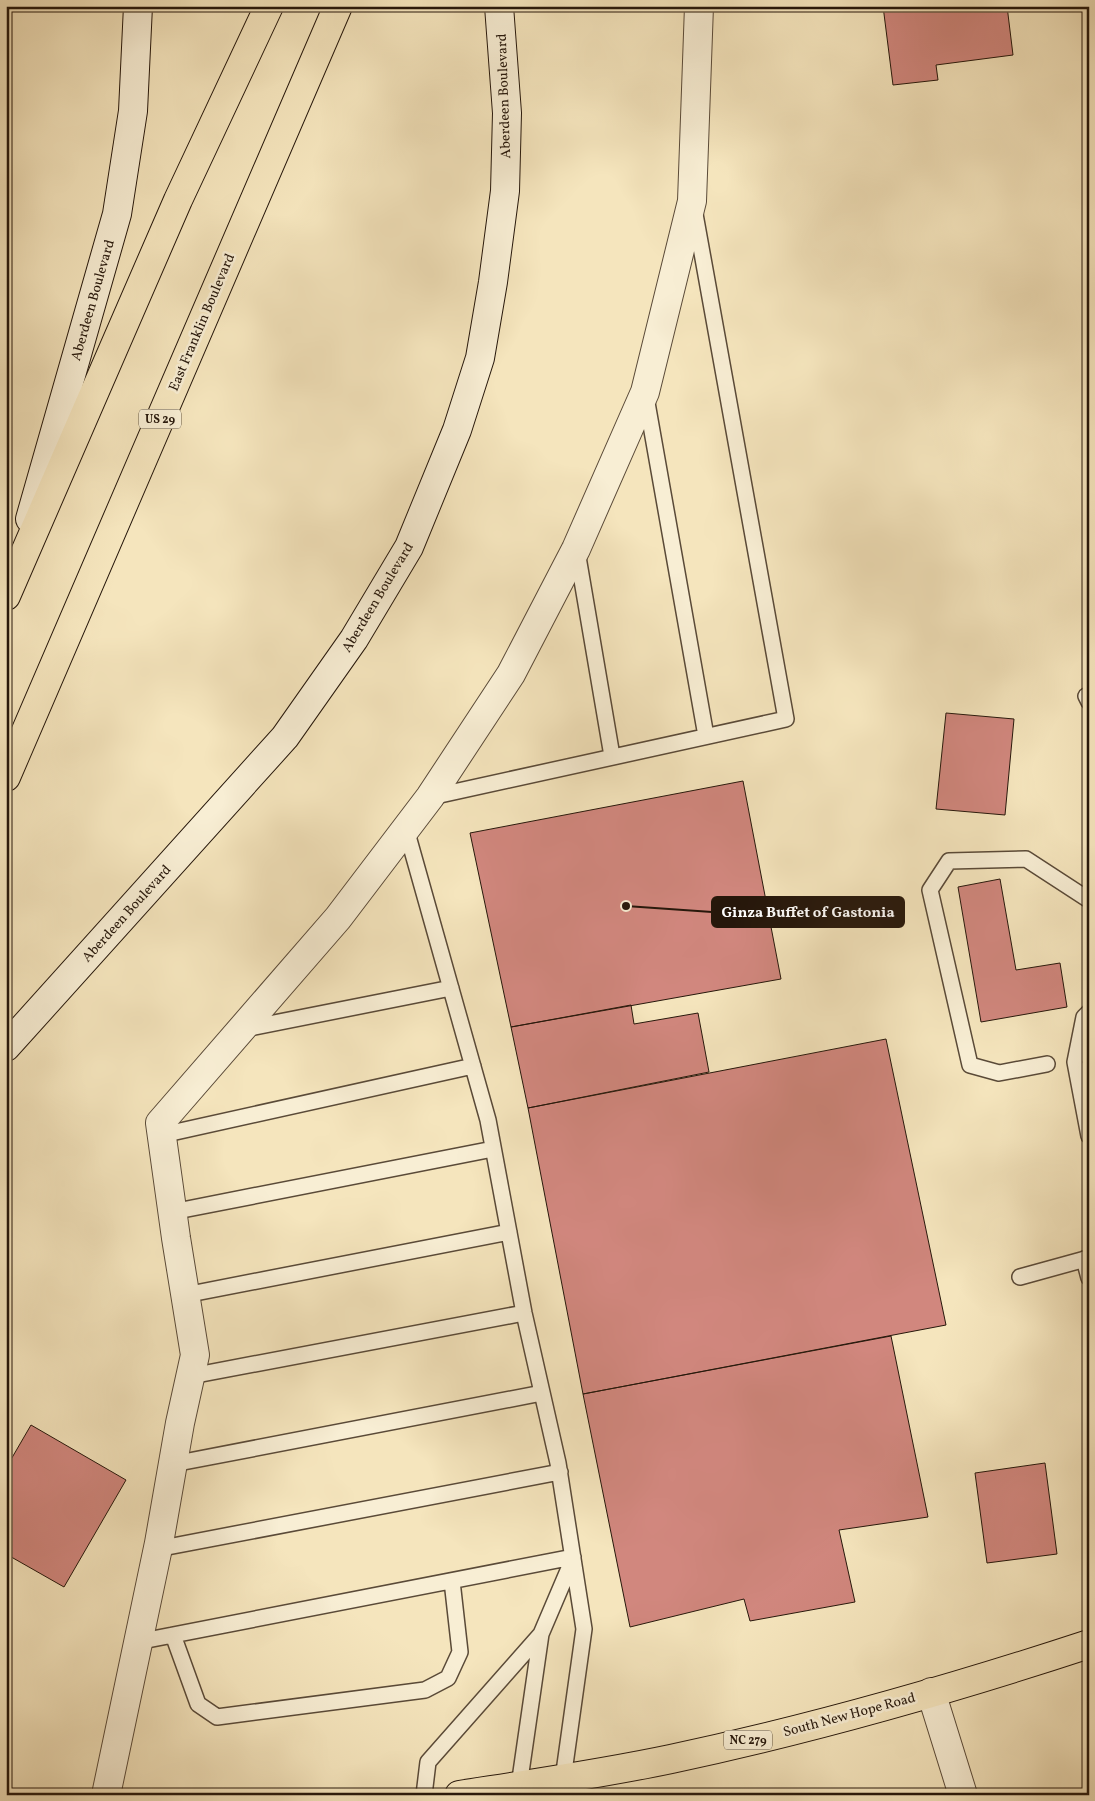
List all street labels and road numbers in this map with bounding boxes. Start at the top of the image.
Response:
street label: Aberdeen Boulevard [493,33,516,159]
street label: Aberdeen Boulevard [67,238,120,363]
street label: East Franklin Boulevard [165,251,240,394]
road number: US 29 [139,409,181,428]
street label: Aberdeen Boulevard [338,539,419,656]
street label: Aberdeen Boulevard [78,861,176,967]
street label: South New Hope Road [781,1689,918,1742]
road number: NC 279 [724,1730,772,1750]

